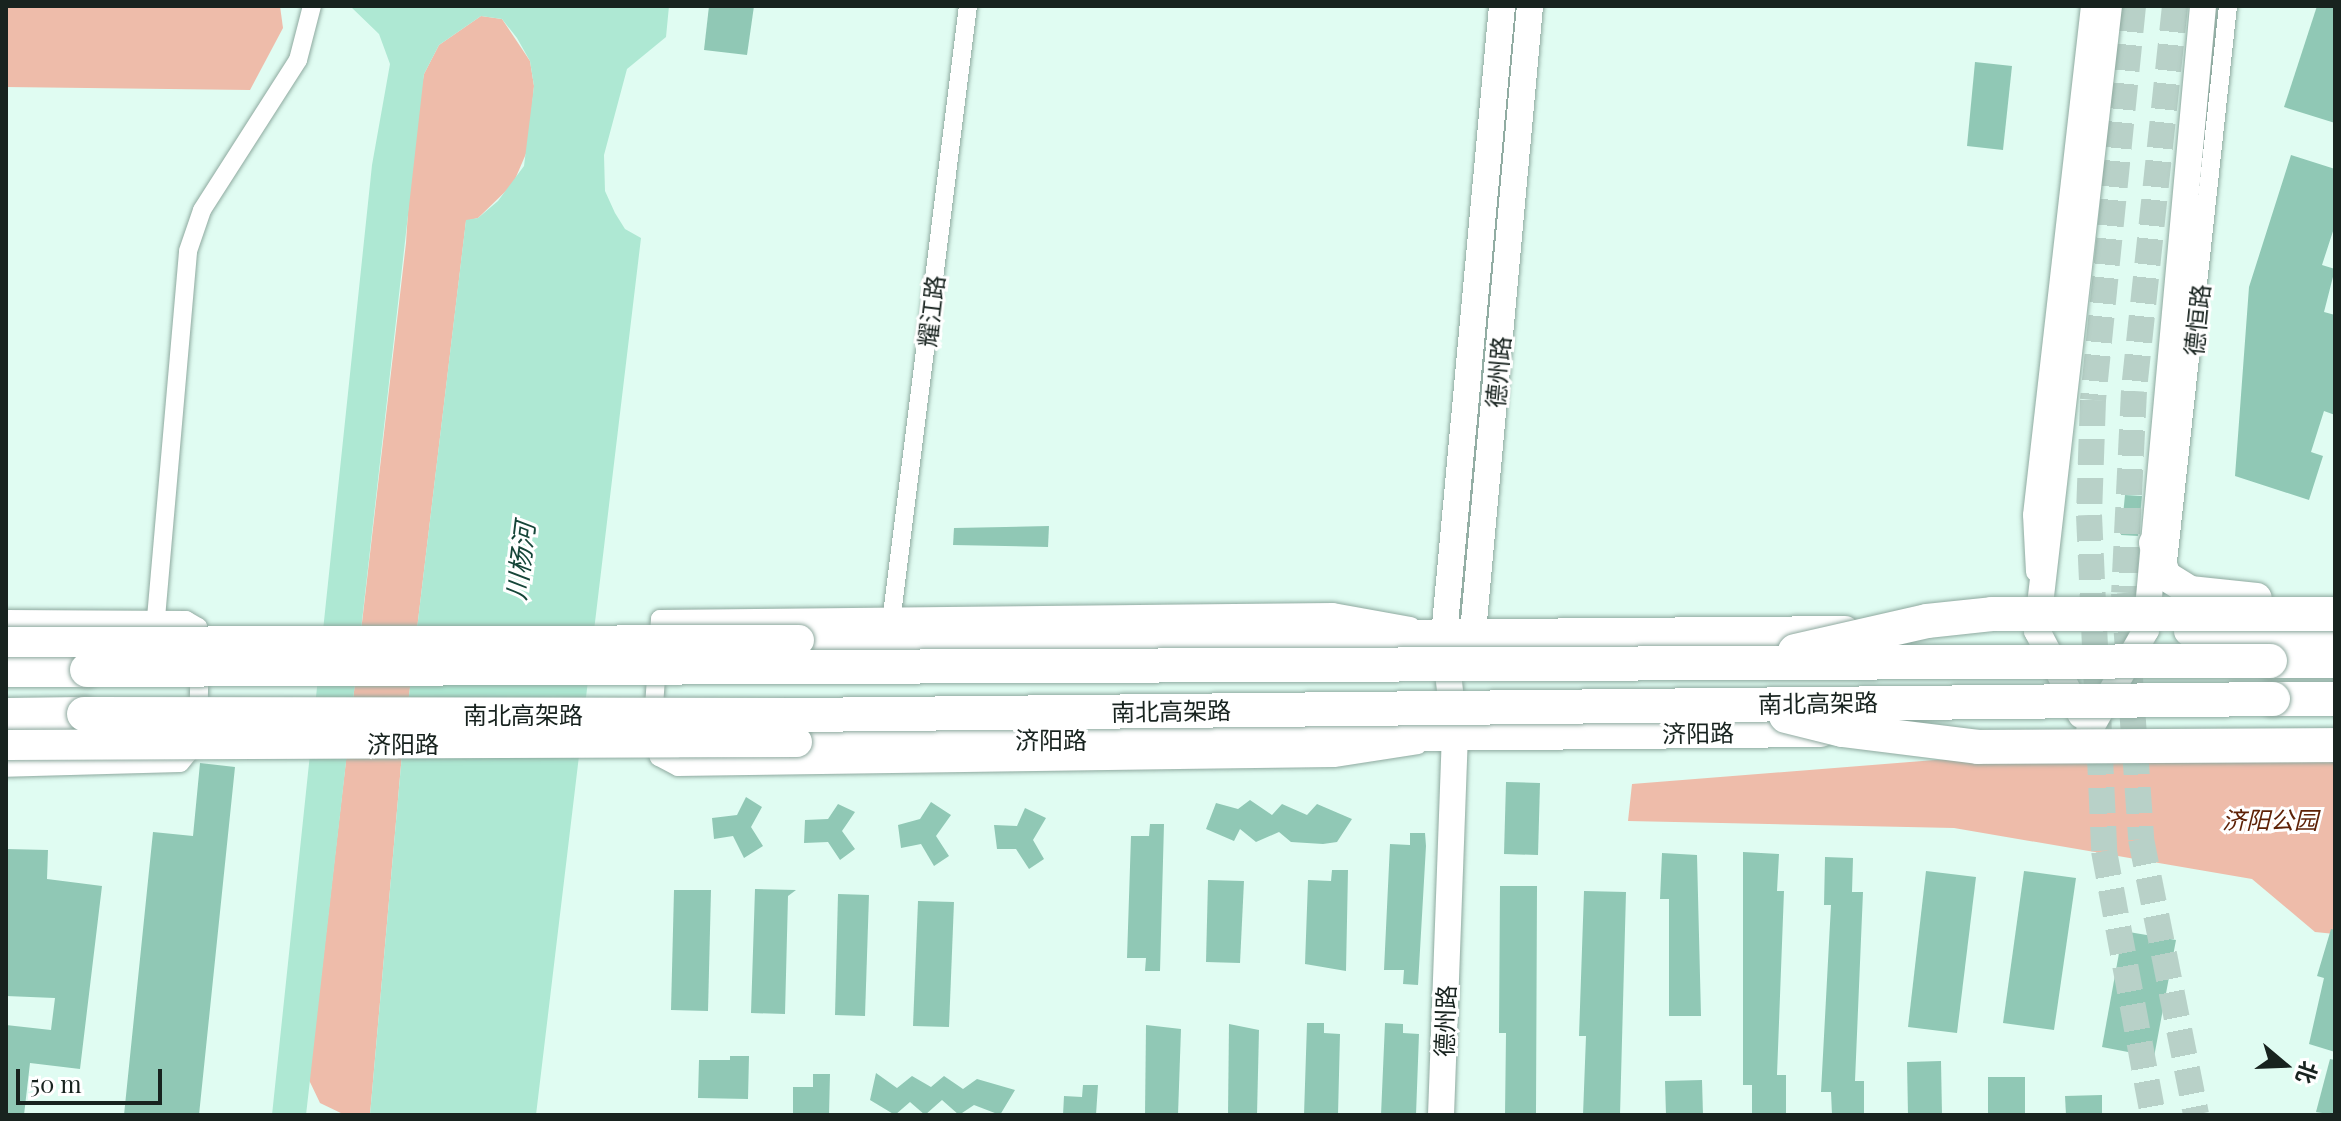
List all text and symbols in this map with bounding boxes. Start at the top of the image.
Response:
street label: 耀江路 [912,274,950,348]
street label: 德恒路 [2179,283,2215,357]
street label: 德州路 [1481,335,1515,409]
water label: 川杨河 [500,520,540,602]
street label: 南北高架路 [1758,688,1878,718]
street label: 南北高架路 [1111,696,1231,726]
street label: 南北高架路 [463,701,583,729]
street label: 济阳路 [1662,718,1734,748]
street label: 济阳路 [1015,726,1087,754]
street label: 济阳路 [367,730,439,758]
park label: 济阳公园 [2222,806,2318,834]
street label: 德州路 [1429,985,1461,1057]
north arrow [2245,1025,2325,1105]
scale bar [20,1053,166,1103]
text: 北 [2290,1058,2325,1088]
text: 50 m [30,1067,82,1099]

